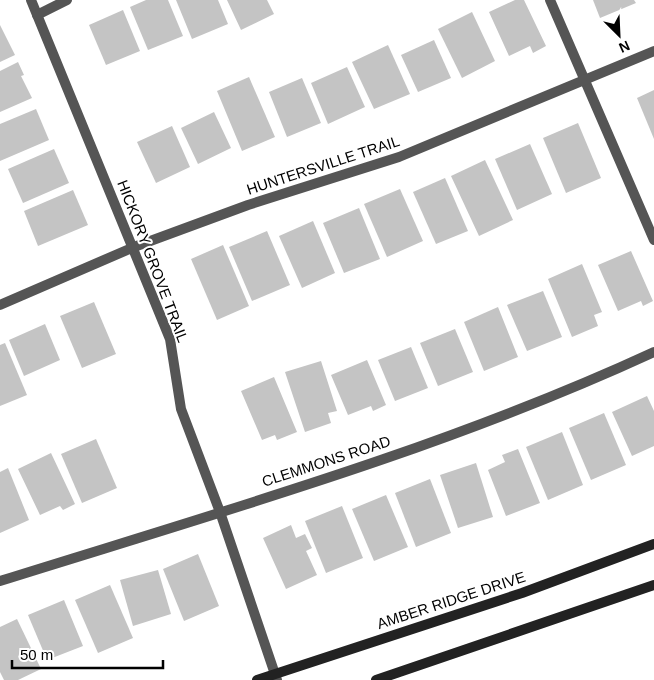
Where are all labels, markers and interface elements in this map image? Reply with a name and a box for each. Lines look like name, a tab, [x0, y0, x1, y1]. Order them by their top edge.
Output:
north arrow	[594, 10, 644, 60]
text: N	[616, 38, 632, 56]
street label: HUNTERSVILLE TRAIL	[244, 132, 402, 198]
street label: HICKORY GROVE TRAIL	[114, 177, 192, 345]
street label: CLEMMONS ROAD	[260, 432, 393, 490]
street label: AMBER RIDGE DRIVE	[375, 568, 527, 632]
scale bar	[12, 638, 164, 670]
text: 50 m	[20, 646, 53, 663]

